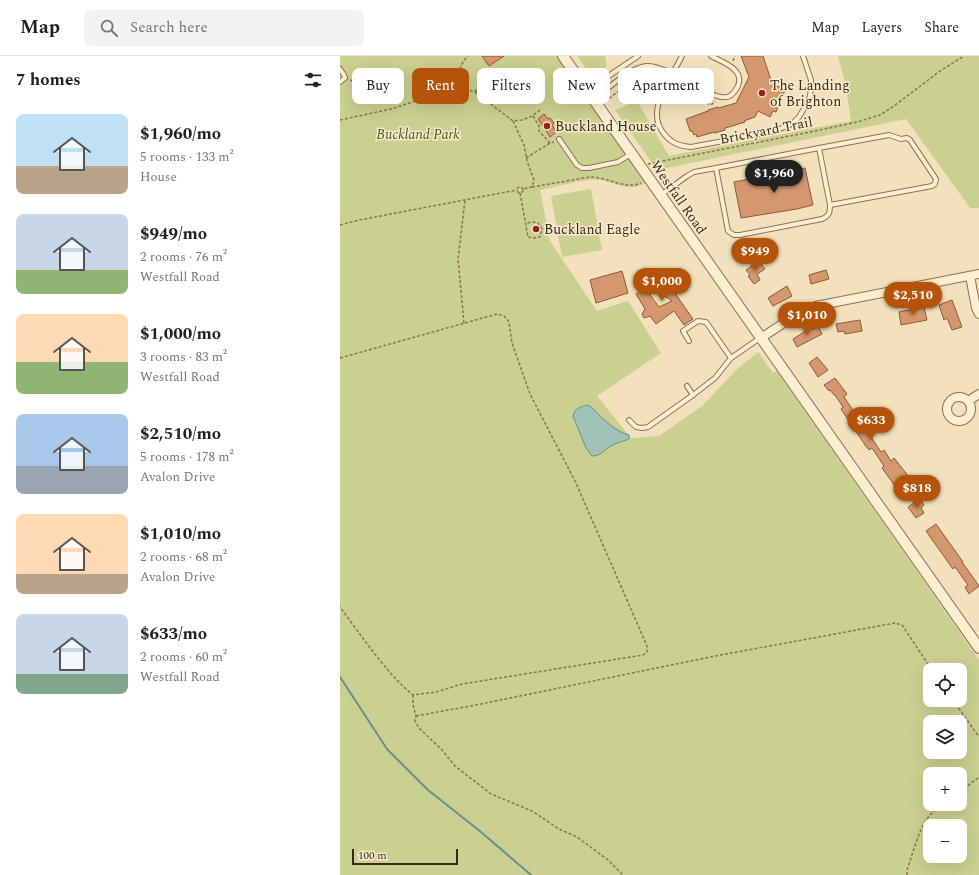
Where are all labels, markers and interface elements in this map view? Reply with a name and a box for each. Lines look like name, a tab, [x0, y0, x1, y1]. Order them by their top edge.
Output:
search box	[84, 10, 364, 46]
text: Map	[20, 13, 60, 42]
text: Search here	[130, 16, 208, 39]
icon: search	[98, 17, 120, 39]
text: Map	[811, 17, 840, 38]
text: Layers	[862, 17, 902, 38]
text: Share	[924, 17, 959, 38]
text: 7 homes	[16, 67, 81, 93]
chip: Buy	[352, 68, 404, 104]
chip: Rent	[412, 68, 469, 104]
chip: Filters	[477, 68, 545, 104]
chip: New	[553, 68, 610, 104]
chip: Apartment	[618, 68, 714, 104]
icon: filters	[302, 69, 324, 91]
place label: The Landing of Brighton	[770, 75, 850, 112]
marker: The Landing of Brighton	[757, 88, 767, 98]
street label: Brickyard Trail	[718, 111, 814, 150]
place label: Buckland House	[555, 116, 657, 137]
text: $1,960/mo	[140, 121, 221, 147]
marker: Buckland House	[542, 121, 552, 131]
park label: Buckland Park	[376, 124, 460, 145]
icon: home	[48, 130, 96, 178]
text: 5 rooms · 133 m²	[140, 147, 234, 167]
street label: Westfall Road	[645, 156, 712, 239]
pin: $1,960	[741, 160, 807, 194]
text: $1,960	[754, 163, 794, 183]
text: House	[140, 167, 177, 187]
place label: Buckland Eagle	[544, 219, 640, 240]
text: $949/mo	[140, 221, 207, 247]
marker: Buckland Eagle	[531, 224, 541, 234]
icon: home	[48, 230, 96, 278]
pin: $949	[731, 238, 779, 272]
text: $949	[740, 241, 770, 261]
text: 2 rooms · 76 m²	[140, 247, 227, 267]
text: Westfall Road	[140, 267, 220, 287]
pin: $1,000	[629, 268, 695, 302]
text: $1,000	[642, 271, 682, 291]
pin: $2,510	[880, 282, 946, 316]
text: $2,510	[893, 285, 933, 305]
pin: $1,010	[774, 302, 840, 336]
text: $1,010	[787, 305, 827, 325]
text: $1,000/mo	[140, 321, 221, 347]
icon: home	[48, 330, 96, 378]
text: 3 rooms · 83 m²	[140, 347, 227, 367]
text: Westfall Road	[140, 367, 220, 387]
pin: $633	[847, 407, 895, 441]
text: $633	[856, 410, 886, 430]
text: $2,510/mo	[140, 421, 221, 447]
icon: home	[48, 430, 96, 478]
text: 5 rooms · 178 m²	[140, 447, 234, 467]
text: Avalon Drive	[140, 467, 215, 487]
pin: $818	[893, 475, 941, 509]
text: $818	[902, 478, 932, 498]
text: $1,010/mo	[140, 521, 221, 547]
icon: home	[48, 530, 96, 578]
text: 2 rooms · 68 m²	[140, 547, 227, 567]
text: Avalon Drive	[140, 567, 215, 587]
text: $633/mo	[140, 621, 207, 647]
icon: home	[48, 630, 96, 678]
text: 2 rooms · 60 m²	[140, 647, 227, 667]
map controls	[923, 663, 967, 863]
button: locate	[923, 663, 967, 707]
text: Westfall Road	[140, 667, 220, 687]
button: layers	[923, 715, 967, 759]
button: +	[923, 767, 967, 811]
button: −	[923, 819, 967, 863]
scale bar	[352, 847, 458, 866]
text: 100 m	[358, 847, 387, 864]

